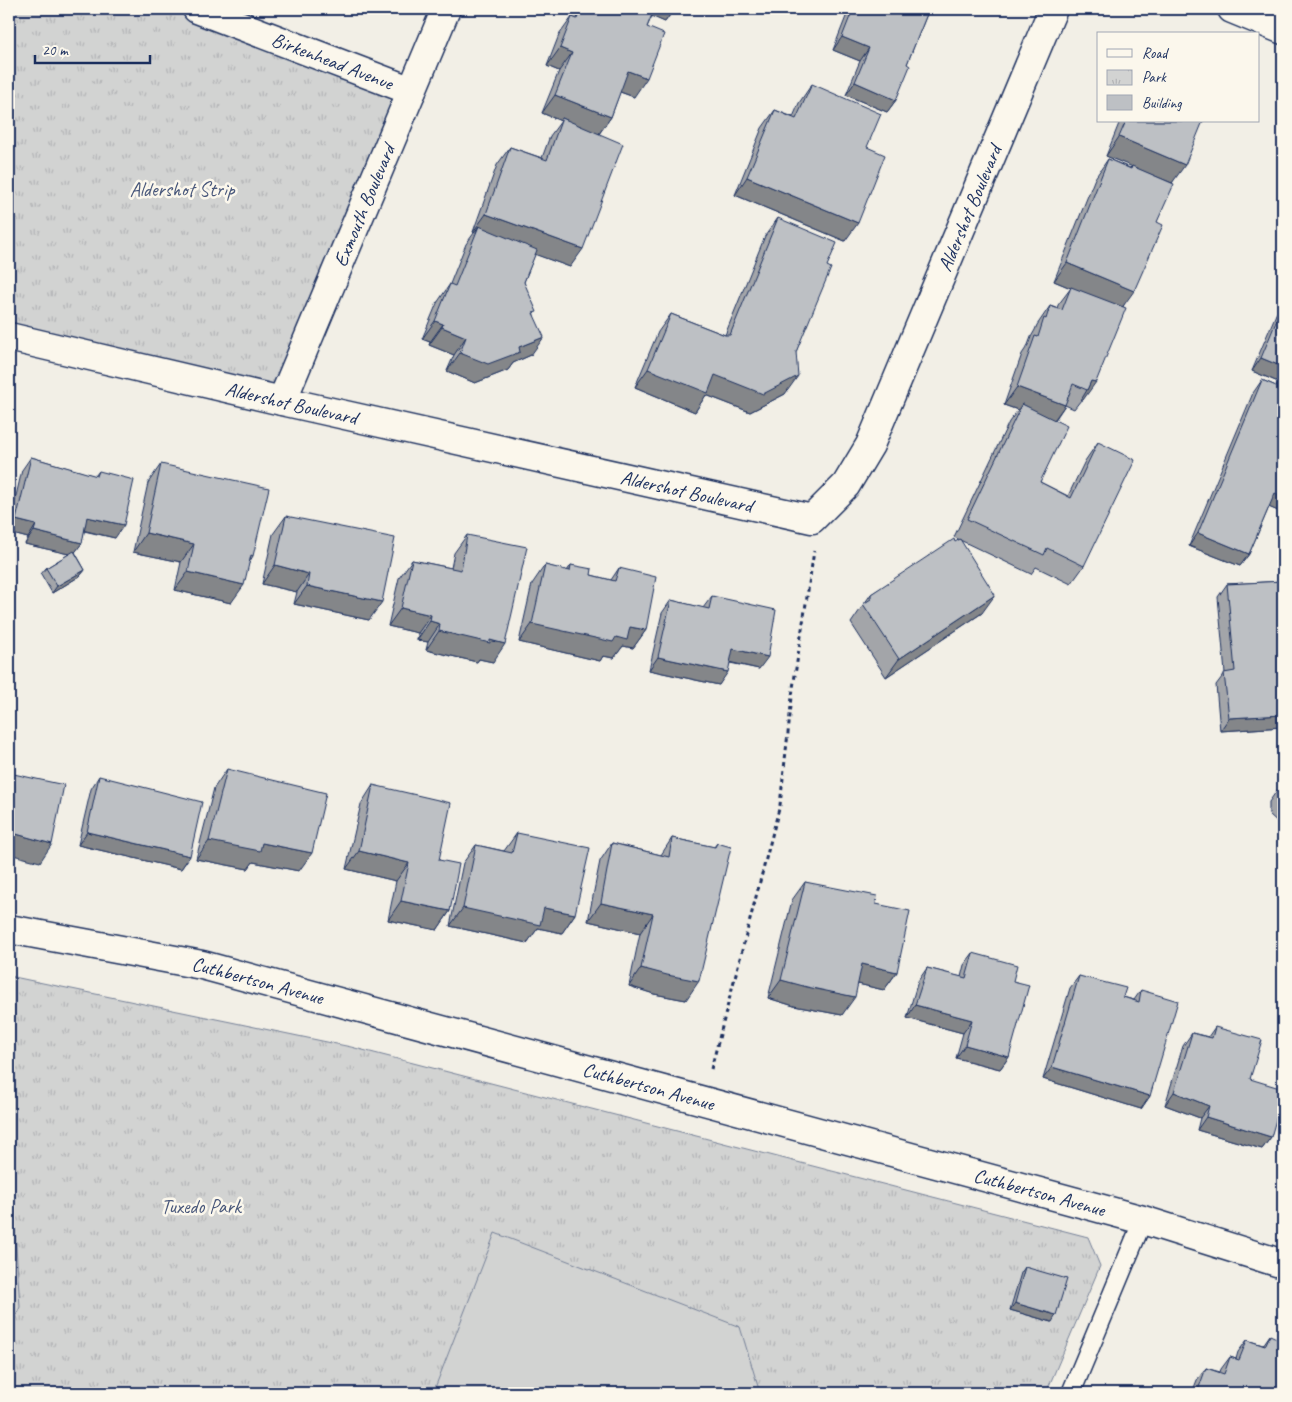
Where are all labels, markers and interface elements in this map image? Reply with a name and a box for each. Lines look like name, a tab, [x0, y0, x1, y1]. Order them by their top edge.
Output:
street label: Birkenhead Avenue	[268, 27, 398, 96]
scale bar	[35, 32, 150, 64]
legend	[1097, 32, 1260, 122]
text: 20 m	[42, 41, 69, 60]
text: Road	[1142, 44, 1169, 63]
text: Park	[1142, 68, 1167, 87]
text: Building	[1142, 94, 1182, 113]
street label: Exmouth Boulevard	[328, 138, 402, 270]
street label: Aldershot Boulevard	[932, 139, 1009, 275]
park label: Aldershot Strip	[130, 177, 236, 202]
street label: Aldershot Boulevard	[223, 376, 363, 431]
street label: Aldershot Boulevard	[618, 465, 758, 519]
street label: Cuthbertson Avenue	[190, 951, 328, 1011]
street label: Cuthbertson Avenue	[580, 1057, 718, 1117]
street label: Cuthbertson Avenue	[971, 1163, 1109, 1223]
park label: Tuxedo Park	[161, 1194, 243, 1219]

